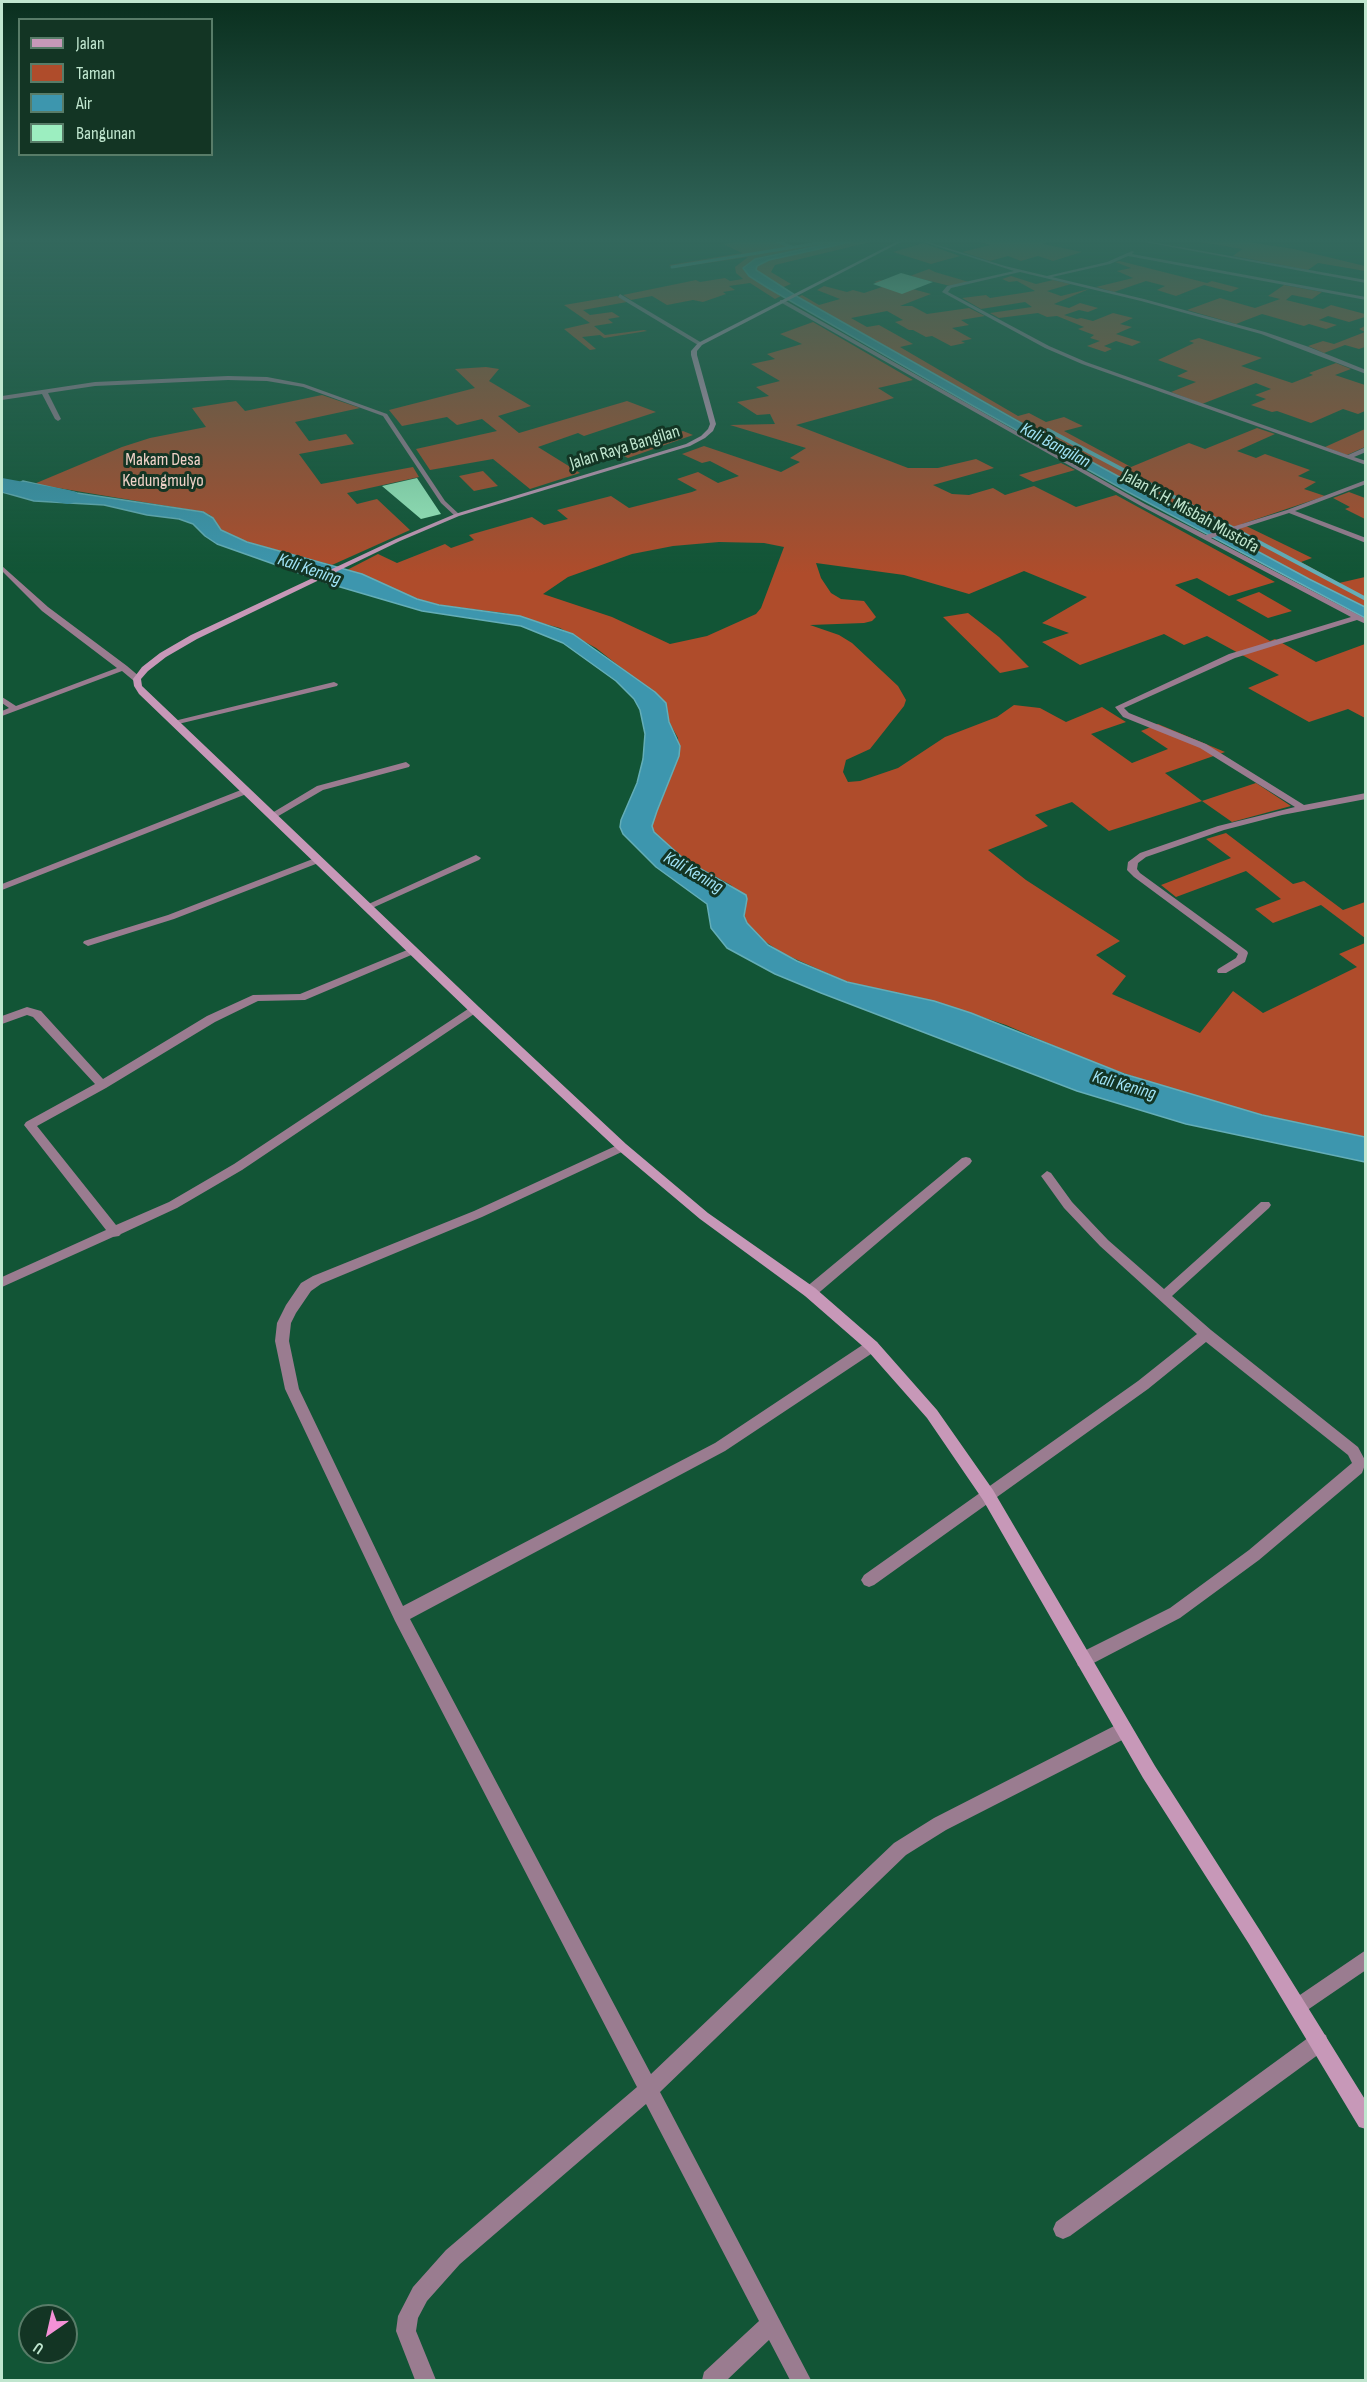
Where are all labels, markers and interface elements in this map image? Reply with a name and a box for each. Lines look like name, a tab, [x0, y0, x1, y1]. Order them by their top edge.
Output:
legend	[18, 18, 213, 156]
text: Jalan	[76, 33, 105, 54]
text: Taman	[76, 63, 115, 84]
text: Air	[76, 93, 92, 114]
text: Bangunan	[76, 123, 136, 144]
water label: Kali Bangilan	[1016, 419, 1094, 473]
street label: Jalan Raya Bangilan	[567, 421, 683, 475]
park label: Makam Desa Kedungmulyo	[122, 449, 204, 492]
street label: Jalan K.H. Misbah Mustofa	[1118, 465, 1262, 559]
water label: Kali Kening	[275, 549, 343, 591]
water label: Kali Kening	[659, 847, 727, 899]
water label: Kali Kening	[1090, 1067, 1158, 1105]
north arrow	[18, 2304, 78, 2364]
text: U	[30, 2337, 48, 2358]

